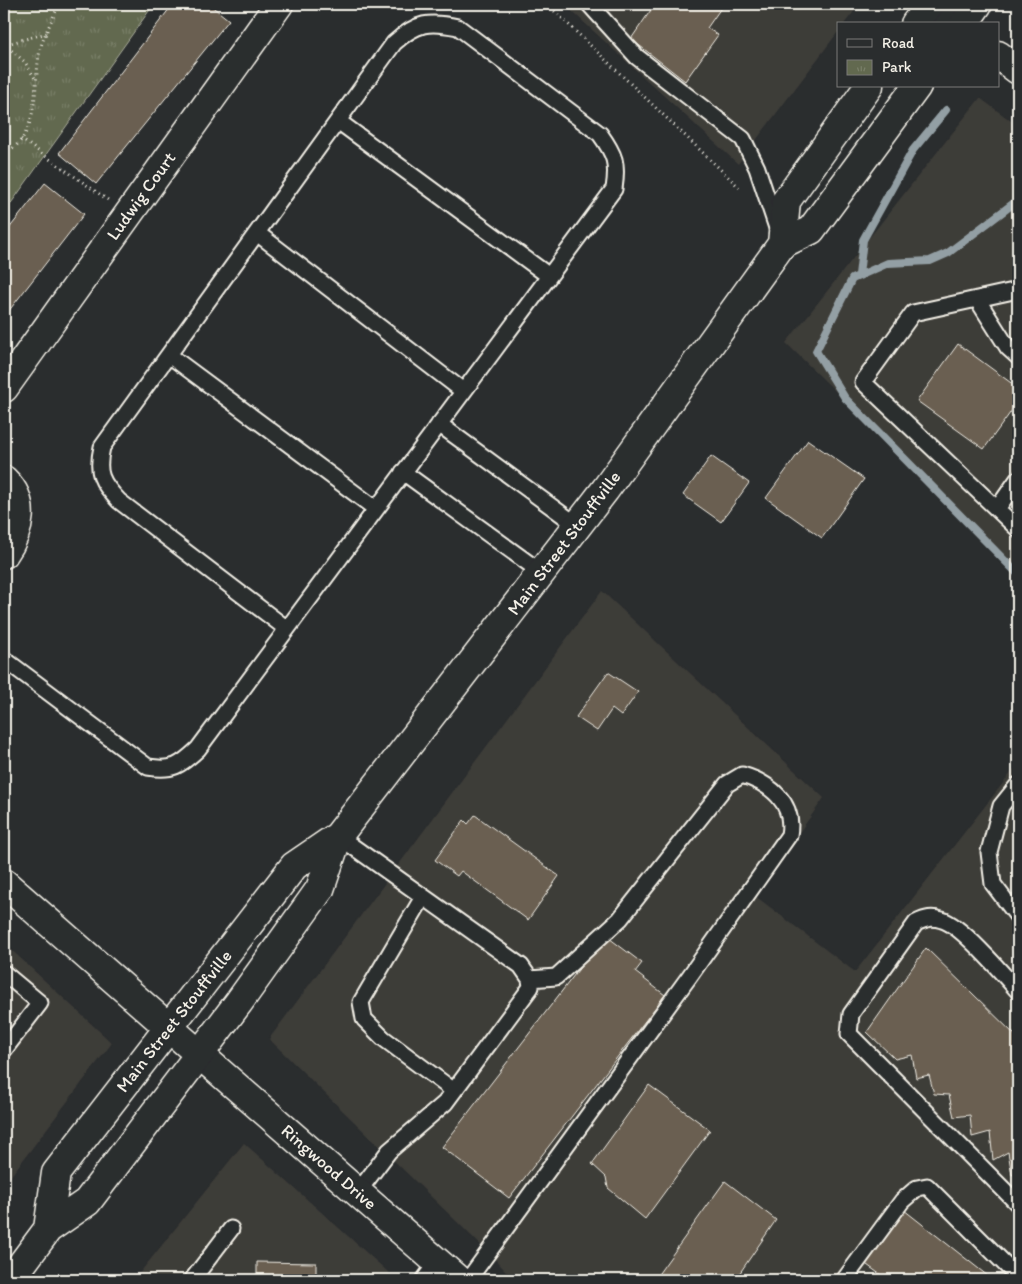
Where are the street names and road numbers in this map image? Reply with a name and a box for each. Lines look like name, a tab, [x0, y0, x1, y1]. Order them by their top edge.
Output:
street label: Ludwig Court	[102, 147, 180, 244]
street label: Main Street Stouffville	[502, 466, 626, 620]
street label: Main Street Stouffville	[111, 945, 237, 1097]
street label: Ringwood Drive	[277, 1119, 381, 1215]

